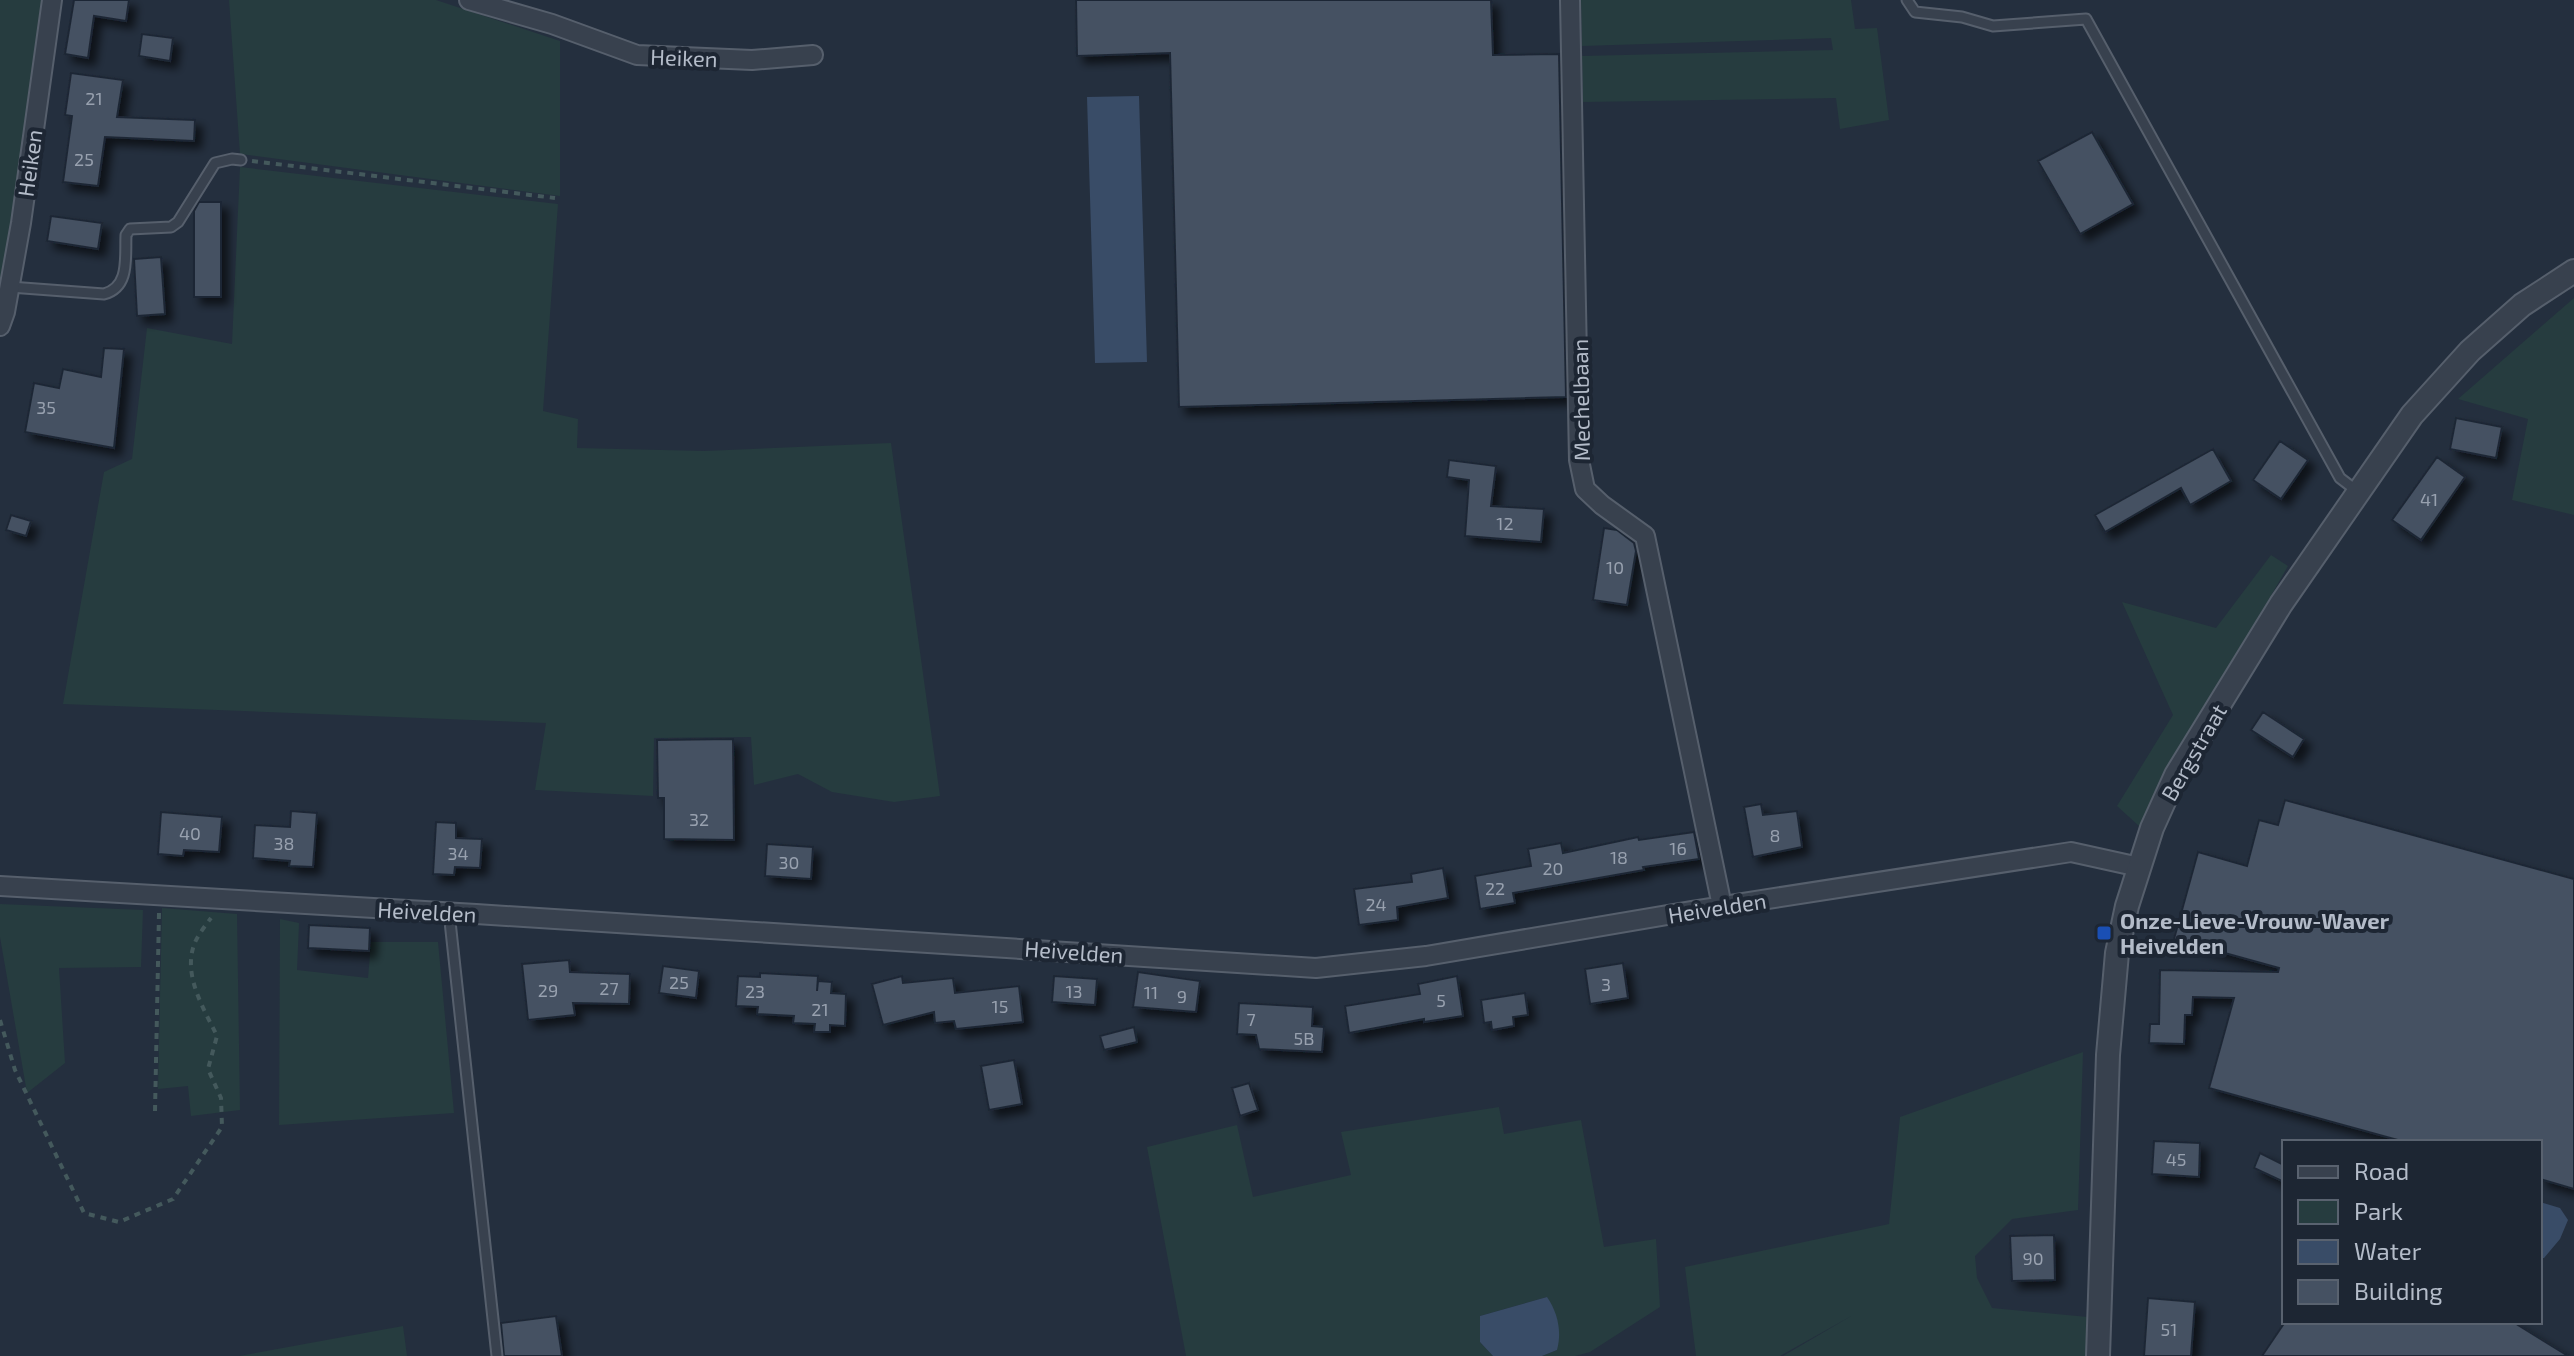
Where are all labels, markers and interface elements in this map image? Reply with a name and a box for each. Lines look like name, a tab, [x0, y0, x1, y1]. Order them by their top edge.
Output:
street label: Heiken	[650, 43, 718, 71]
house number: 21	[85, 87, 103, 109]
street label: Heiken	[11, 128, 47, 198]
house number: 25	[74, 148, 94, 170]
street label: Mechelbaan	[1566, 339, 1594, 461]
house number: 35	[36, 396, 56, 418]
house number: 41	[2420, 488, 2438, 510]
house number: 12	[1496, 512, 1514, 534]
house number: 10	[1606, 556, 1624, 578]
street label: Bergstraat	[2155, 699, 2231, 805]
house number: 32	[689, 808, 709, 830]
house number: 40	[179, 822, 201, 844]
house number: 8	[1770, 824, 1780, 846]
house number: 38	[274, 832, 294, 854]
house number: 16	[1669, 837, 1687, 859]
house number: 34	[447, 842, 469, 864]
house number: 18	[1610, 846, 1628, 868]
house number: 30	[779, 851, 799, 873]
house number: 20	[1543, 857, 1563, 879]
house number: 22	[1485, 877, 1505, 899]
street label: Heivelden	[1666, 886, 1768, 928]
house number: 24	[1365, 893, 1387, 915]
street label: Heivelden	[377, 895, 477, 927]
place label: Onze-Lieve-Vrouw-Waver Heivelden	[2120, 907, 2390, 958]
marker: Onze-Lieve-Vrouw-Waver Heivelden	[2095, 924, 2113, 942]
street label: Heivelden	[1024, 935, 1124, 967]
house number: 25	[669, 971, 689, 993]
house number: 3	[1601, 973, 1611, 995]
house number: 27	[599, 977, 619, 999]
house number: 29	[538, 979, 558, 1001]
house number: 23	[745, 980, 765, 1002]
house number: 13	[1065, 980, 1083, 1002]
house number: 11	[1144, 981, 1158, 1003]
house number: 9	[1177, 985, 1187, 1007]
house number: 5	[1436, 989, 1446, 1011]
house number: 15	[992, 995, 1008, 1017]
house number: 21	[811, 998, 829, 1020]
house number: 7	[1246, 1008, 1256, 1030]
house number: 5B	[1294, 1027, 1314, 1049]
legend	[2282, 1140, 2542, 1324]
house number: 45	[2166, 1148, 2186, 1170]
text: Road	[2354, 1156, 2409, 1185]
text: Park	[2354, 1196, 2403, 1225]
text: Water	[2354, 1236, 2422, 1265]
house number: 90	[2022, 1247, 2044, 1269]
text: Building	[2354, 1276, 2443, 1305]
house number: 51	[2161, 1318, 2177, 1340]

